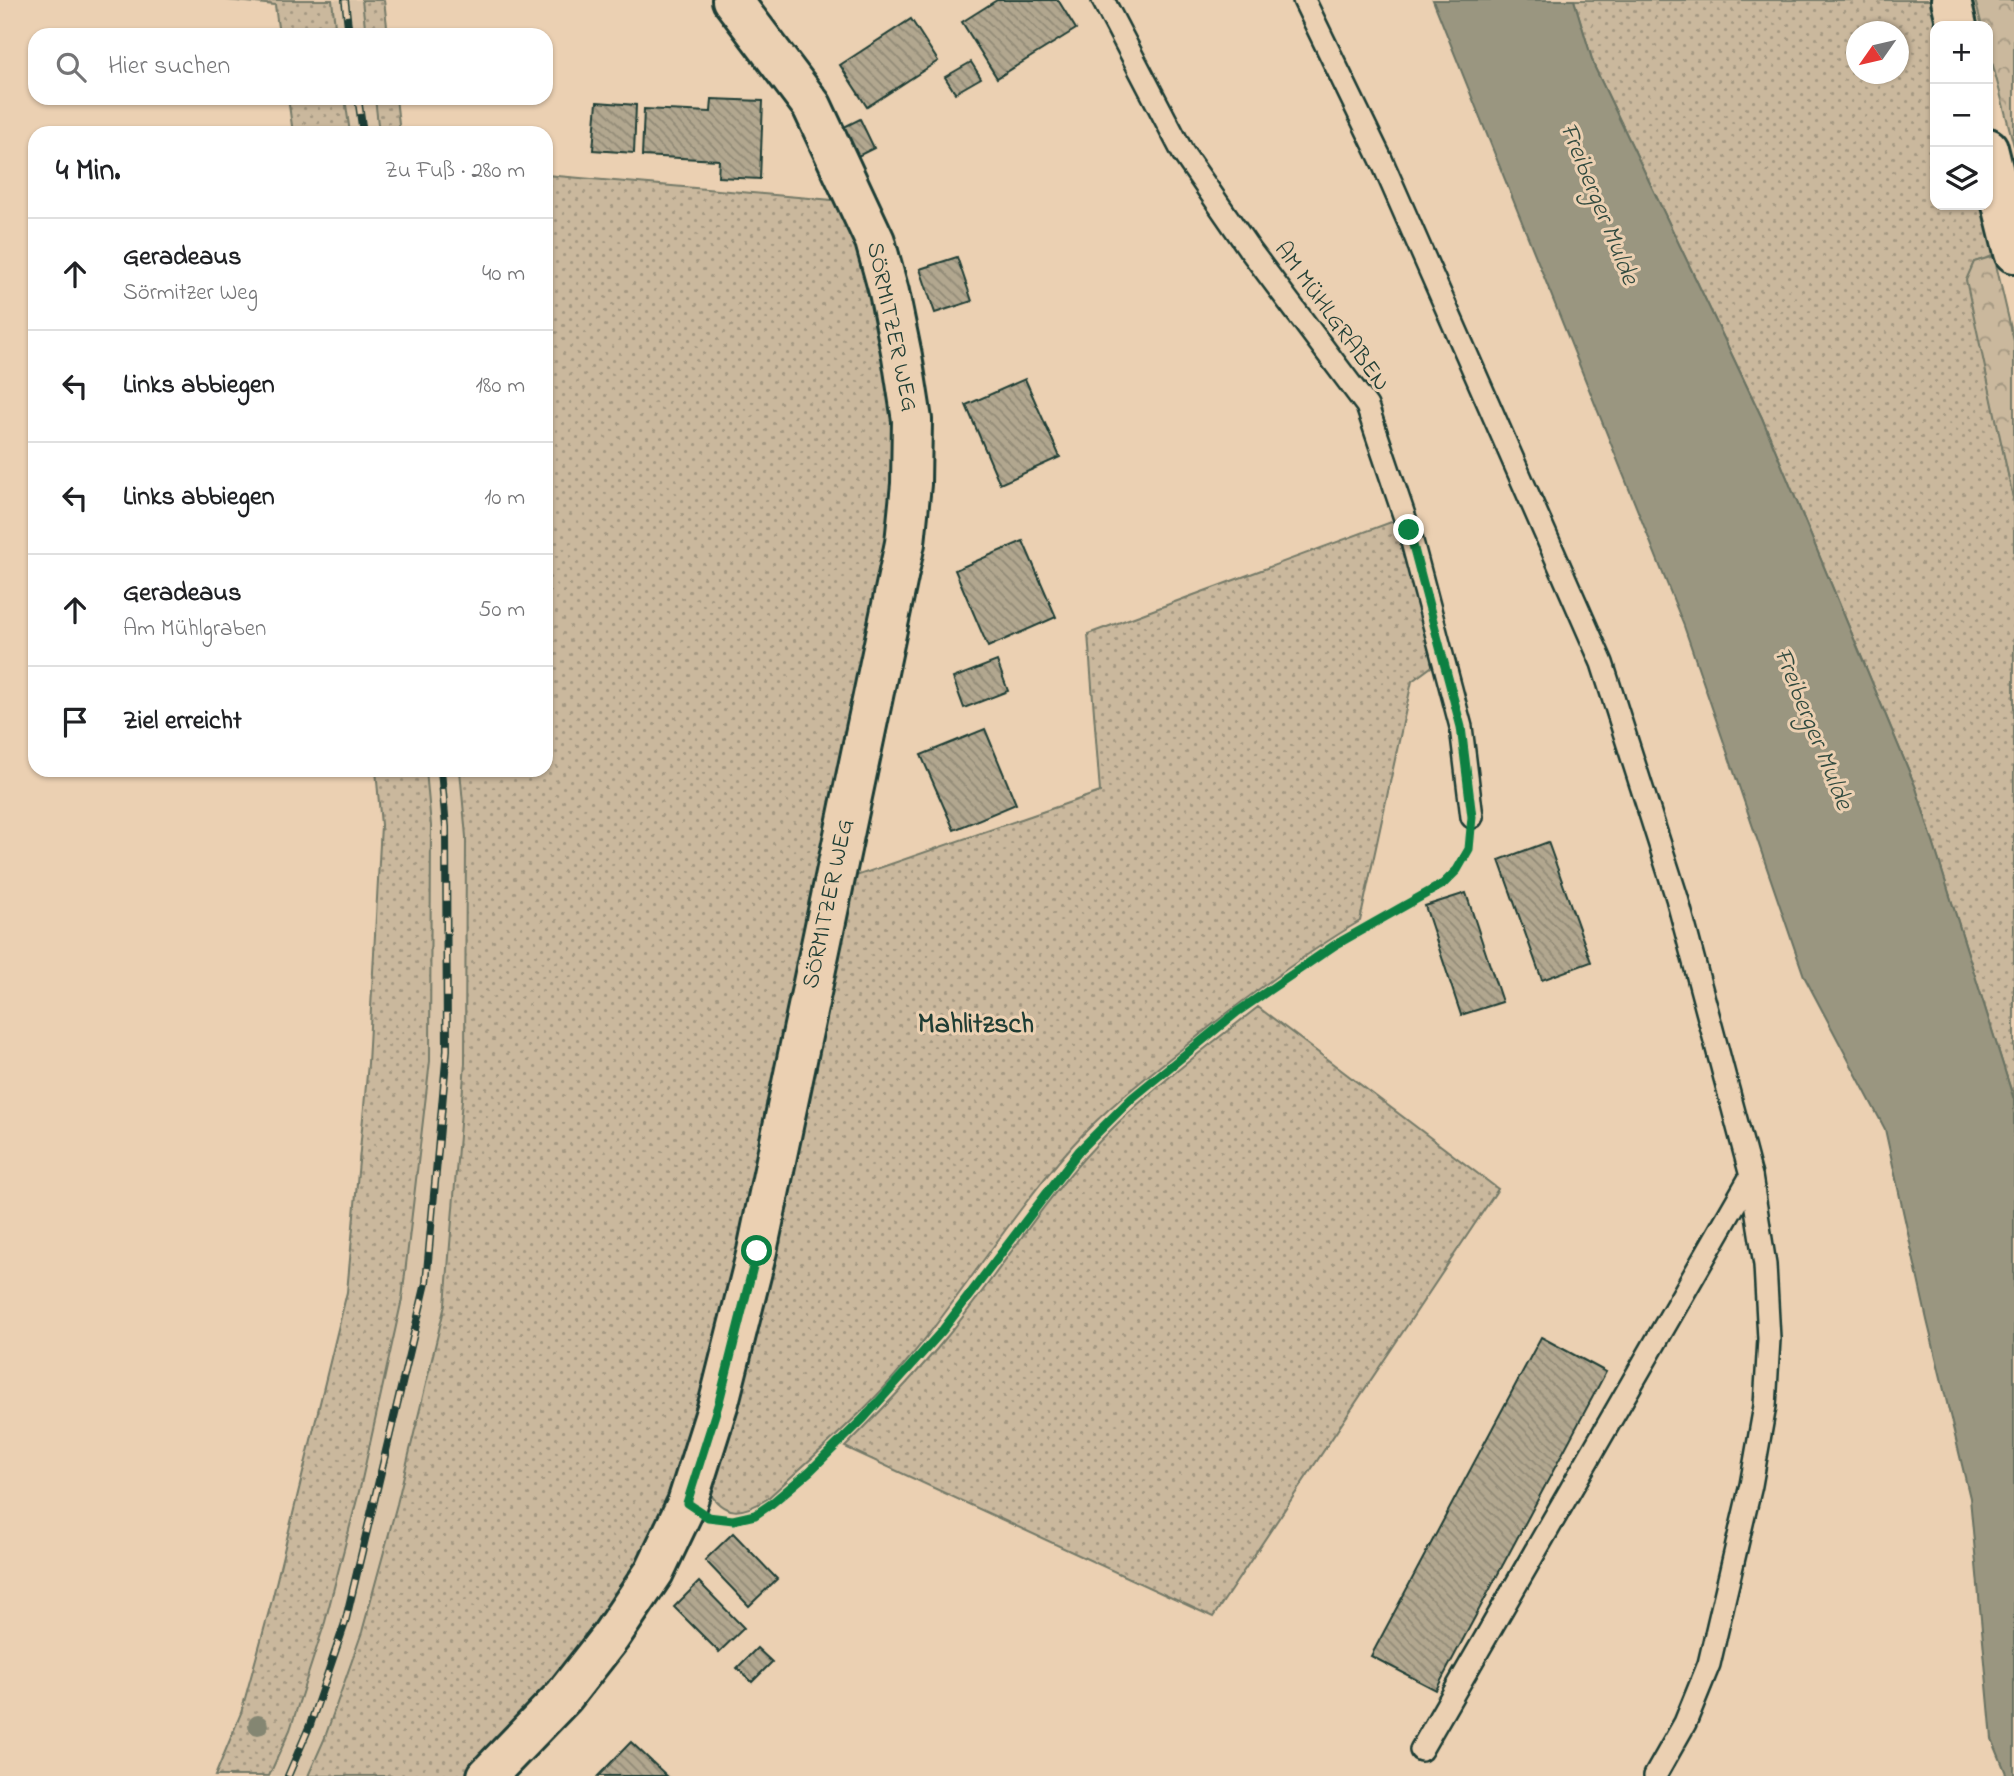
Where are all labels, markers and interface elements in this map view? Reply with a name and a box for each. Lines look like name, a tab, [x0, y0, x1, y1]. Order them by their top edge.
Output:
north arrow	[1846, 21, 1909, 84]
map controls	[1930, 21, 1993, 210]
button: +	[1930, 21, 1993, 84]
search box	[28, 28, 553, 105]
icon: search	[52, 48, 90, 86]
text: Hier suchen	[108, 48, 230, 86]
button: −	[1930, 84, 1993, 147]
water label: Freiberger Mulde	[1548, 117, 1648, 292]
button: layers	[1930, 147, 1993, 210]
text: 4 Min.	[56, 150, 120, 194]
text: Zu Fuß · 280 m	[385, 155, 525, 188]
street label: AM MÜHLGRABEN	[1265, 235, 1397, 399]
text: Geradeaus	[123, 239, 241, 277]
street label: SÖRMITZER WEG	[856, 239, 926, 415]
icon: ahead	[56, 255, 94, 293]
text: 40 m	[482, 258, 525, 291]
text: Sörmitzer Weg	[123, 277, 258, 310]
icon: left	[56, 367, 94, 405]
text: Links abbiegen	[123, 367, 274, 405]
text: 180 m	[476, 370, 525, 403]
icon: left	[56, 479, 94, 517]
text: Links abbiegen	[123, 479, 274, 517]
text: 10 m	[484, 482, 525, 515]
route end	[1393, 514, 1424, 545]
text: Geradeaus	[123, 575, 241, 613]
icon: ahead	[56, 591, 94, 629]
text: 50 m	[478, 594, 525, 627]
text: Am Mühlgraben	[123, 613, 266, 646]
water label: Freiberger Mulde	[1762, 642, 1862, 817]
icon: arrive	[56, 703, 94, 741]
text: Ziel erreicht	[123, 703, 242, 741]
street label: SÖRMITZER WEG	[794, 816, 864, 992]
district label: Mahlitzsch	[918, 1005, 1034, 1046]
route start	[741, 1235, 772, 1266]

